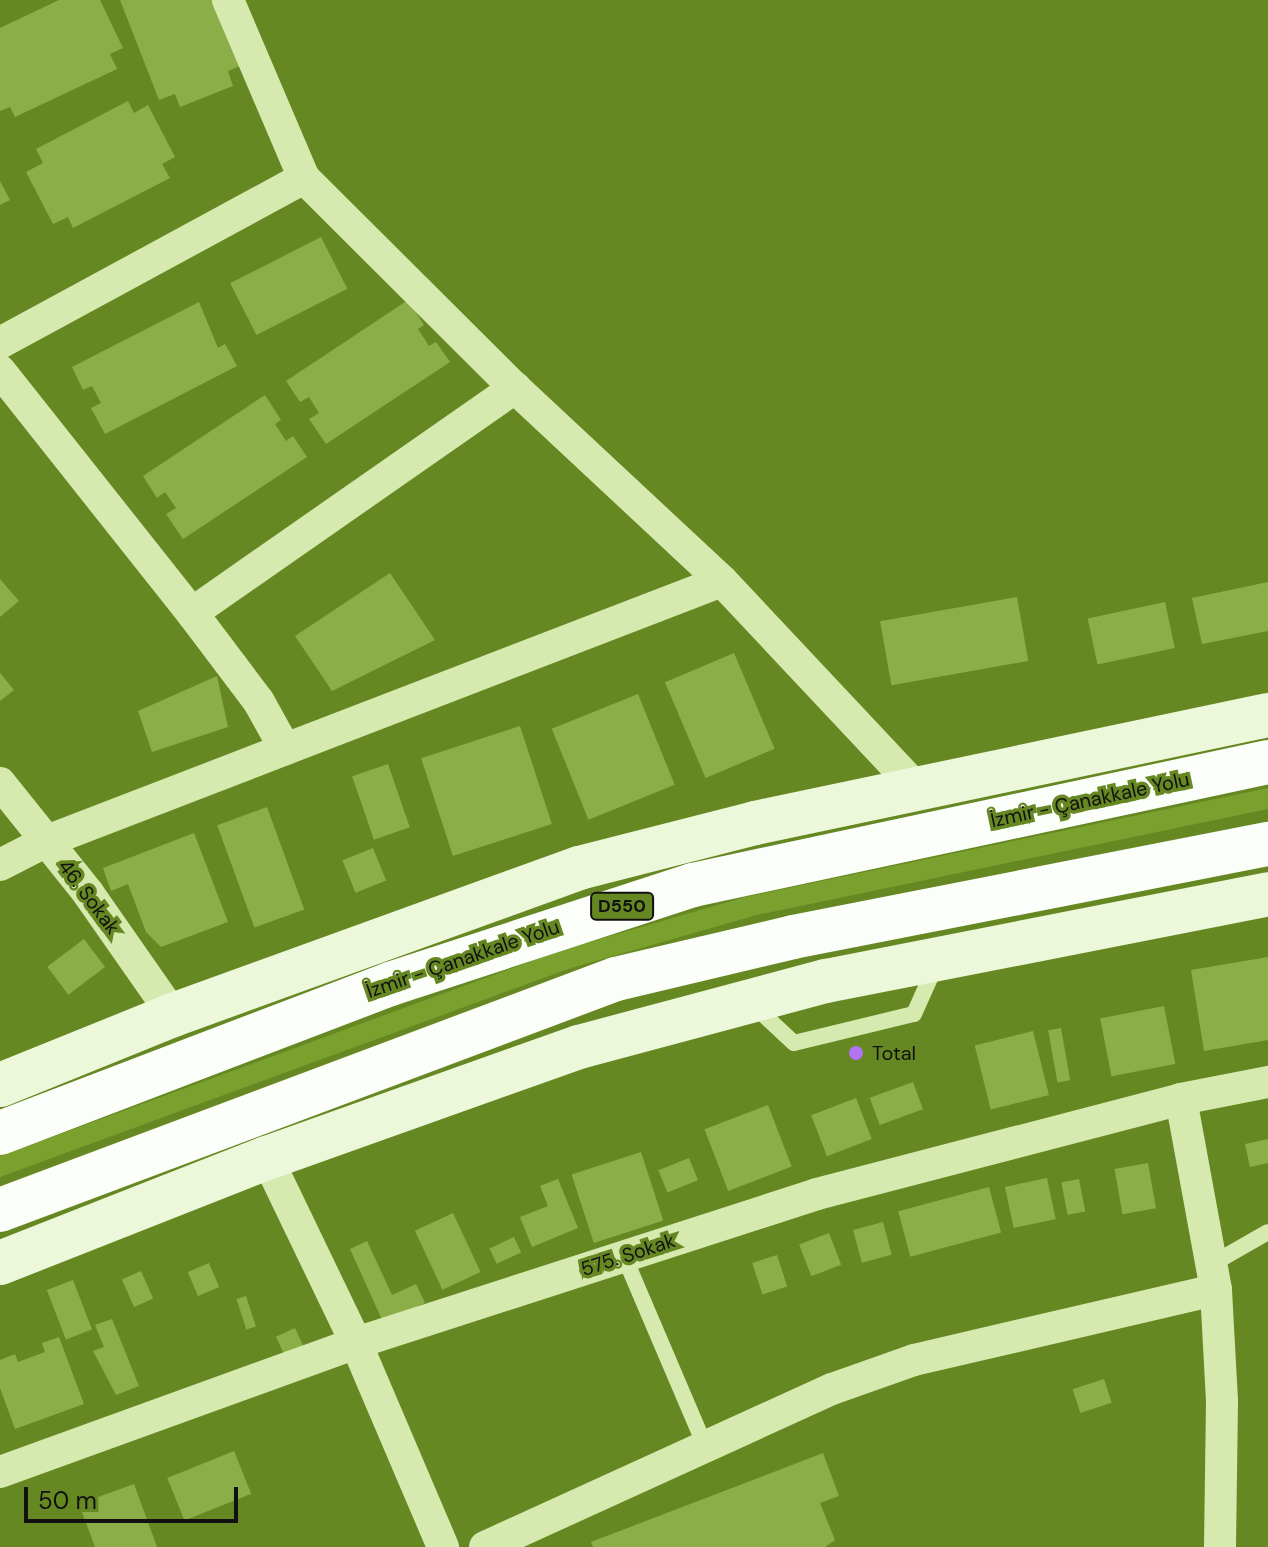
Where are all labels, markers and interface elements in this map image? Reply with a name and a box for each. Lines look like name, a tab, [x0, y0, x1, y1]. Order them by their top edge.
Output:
street label: İzmir - Çanakkale Yolu	[988, 767, 1192, 833]
street label: 46. Sokak	[53, 855, 125, 939]
road number: D550	[590, 892, 654, 920]
street label: İzmir - Çanakkale Yolu	[363, 915, 563, 1003]
place label: Total	[872, 1041, 916, 1065]
marker: Total	[847, 1044, 865, 1062]
street label: 575. Sokak	[578, 1228, 678, 1282]
scale bar	[28, 1471, 242, 1521]
text: 50 m	[38, 1485, 97, 1516]

